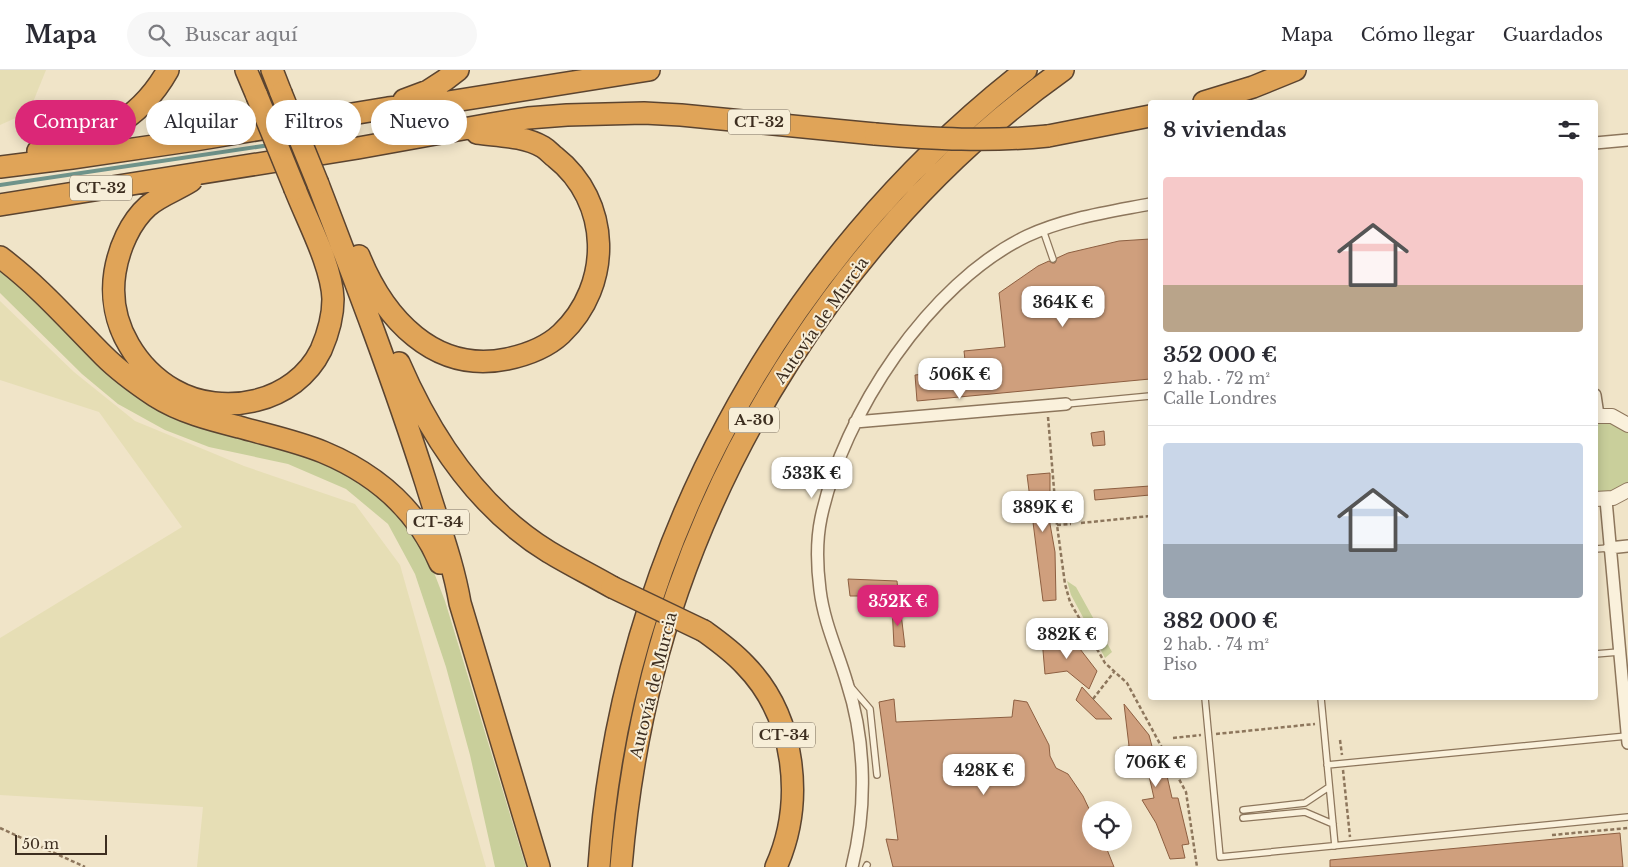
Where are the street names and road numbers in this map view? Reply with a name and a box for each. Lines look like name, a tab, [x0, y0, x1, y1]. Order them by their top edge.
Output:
road number: CT-32	[728, 110, 790, 134]
road number: CT-32	[70, 176, 132, 200]
street label: Autovía de Murcia	[769, 253, 872, 388]
road number: A-30	[729, 408, 779, 432]
road number: CT-34	[407, 510, 469, 534]
street label: Autovía de Murcia	[625, 610, 681, 761]
road number: CT-34	[753, 722, 815, 748]

